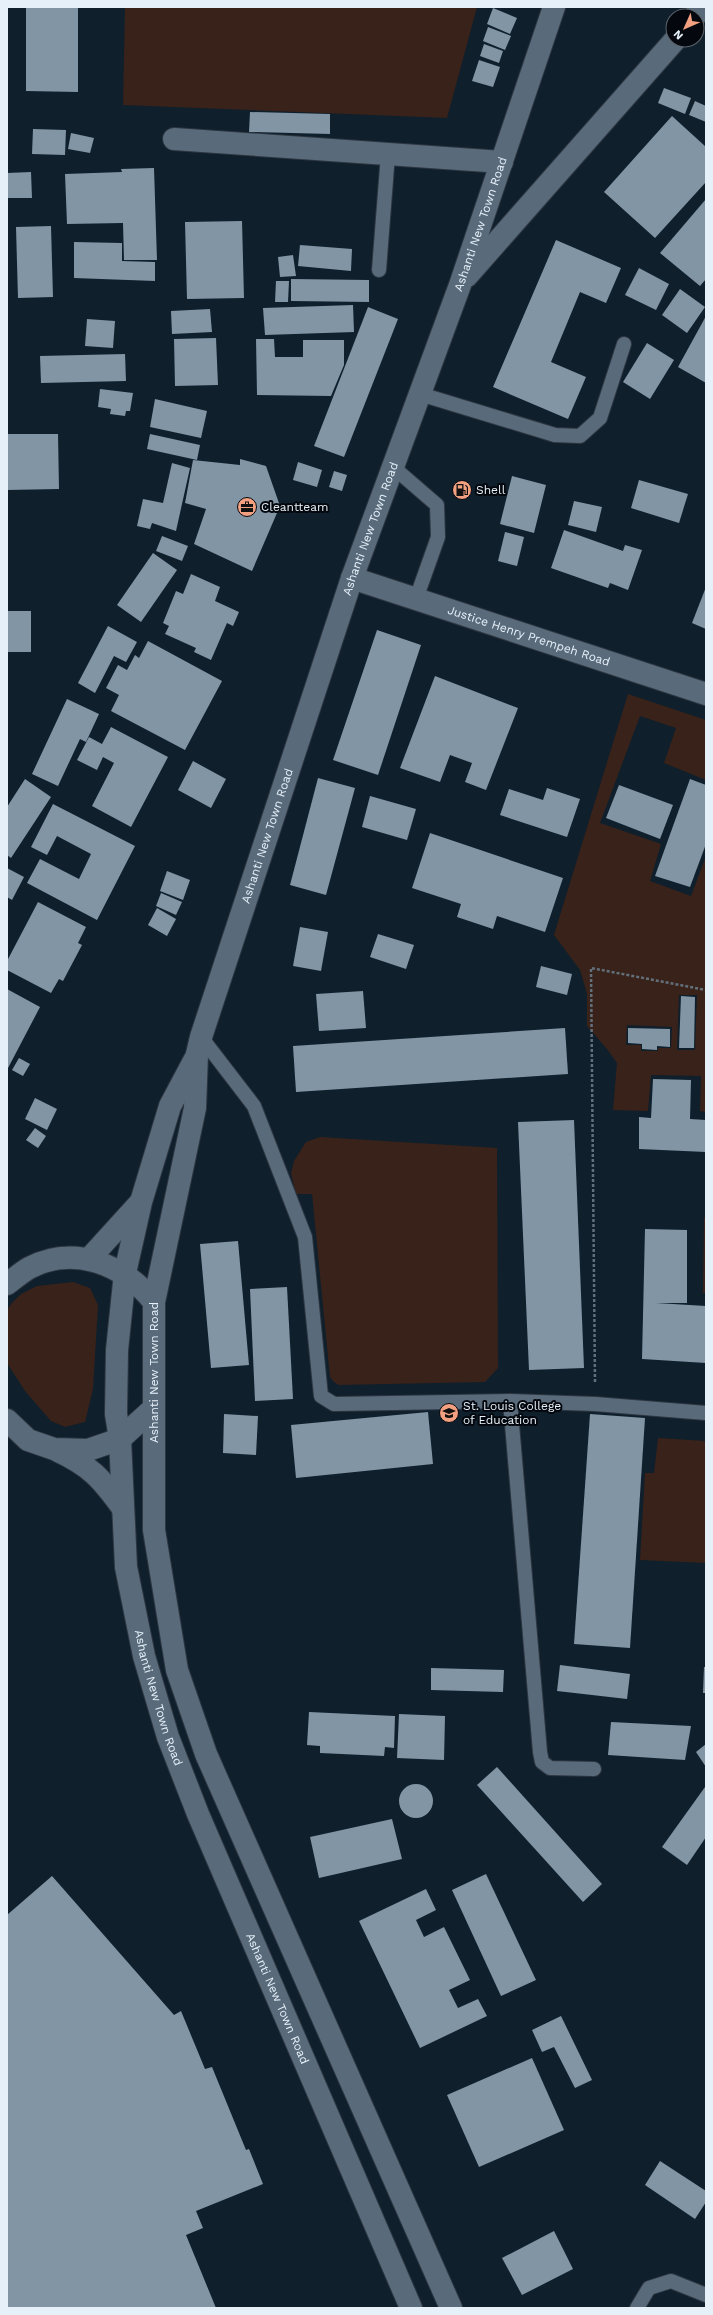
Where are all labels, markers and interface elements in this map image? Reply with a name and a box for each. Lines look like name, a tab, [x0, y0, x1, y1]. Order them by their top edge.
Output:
north arrow	[665, 8, 705, 48]
text: N	[671, 27, 686, 42]
street label: Ashanti New Town Road	[451, 155, 510, 293]
street label: Ashanti New Town Road	[340, 460, 401, 597]
fuel station icon: Shell	[451, 479, 473, 501]
place label: Shell	[476, 483, 506, 497]
office icon: Cleantteam	[236, 496, 258, 518]
place label: Cleantteam	[261, 500, 328, 514]
street label: Justice Henry Prempeh Road	[446, 603, 612, 669]
street label: Ashanti New Town Road	[238, 767, 296, 905]
street label: Ashanti New Town Road	[147, 1302, 161, 1443]
place label: St. Louis College of Education	[463, 1399, 561, 1427]
school or university icon: St. Louis College of Education	[438, 1402, 460, 1424]
street label: Ashanti New Town Road	[132, 1629, 185, 1768]
street label: Ashanti New Town Road	[243, 1931, 312, 2066]

